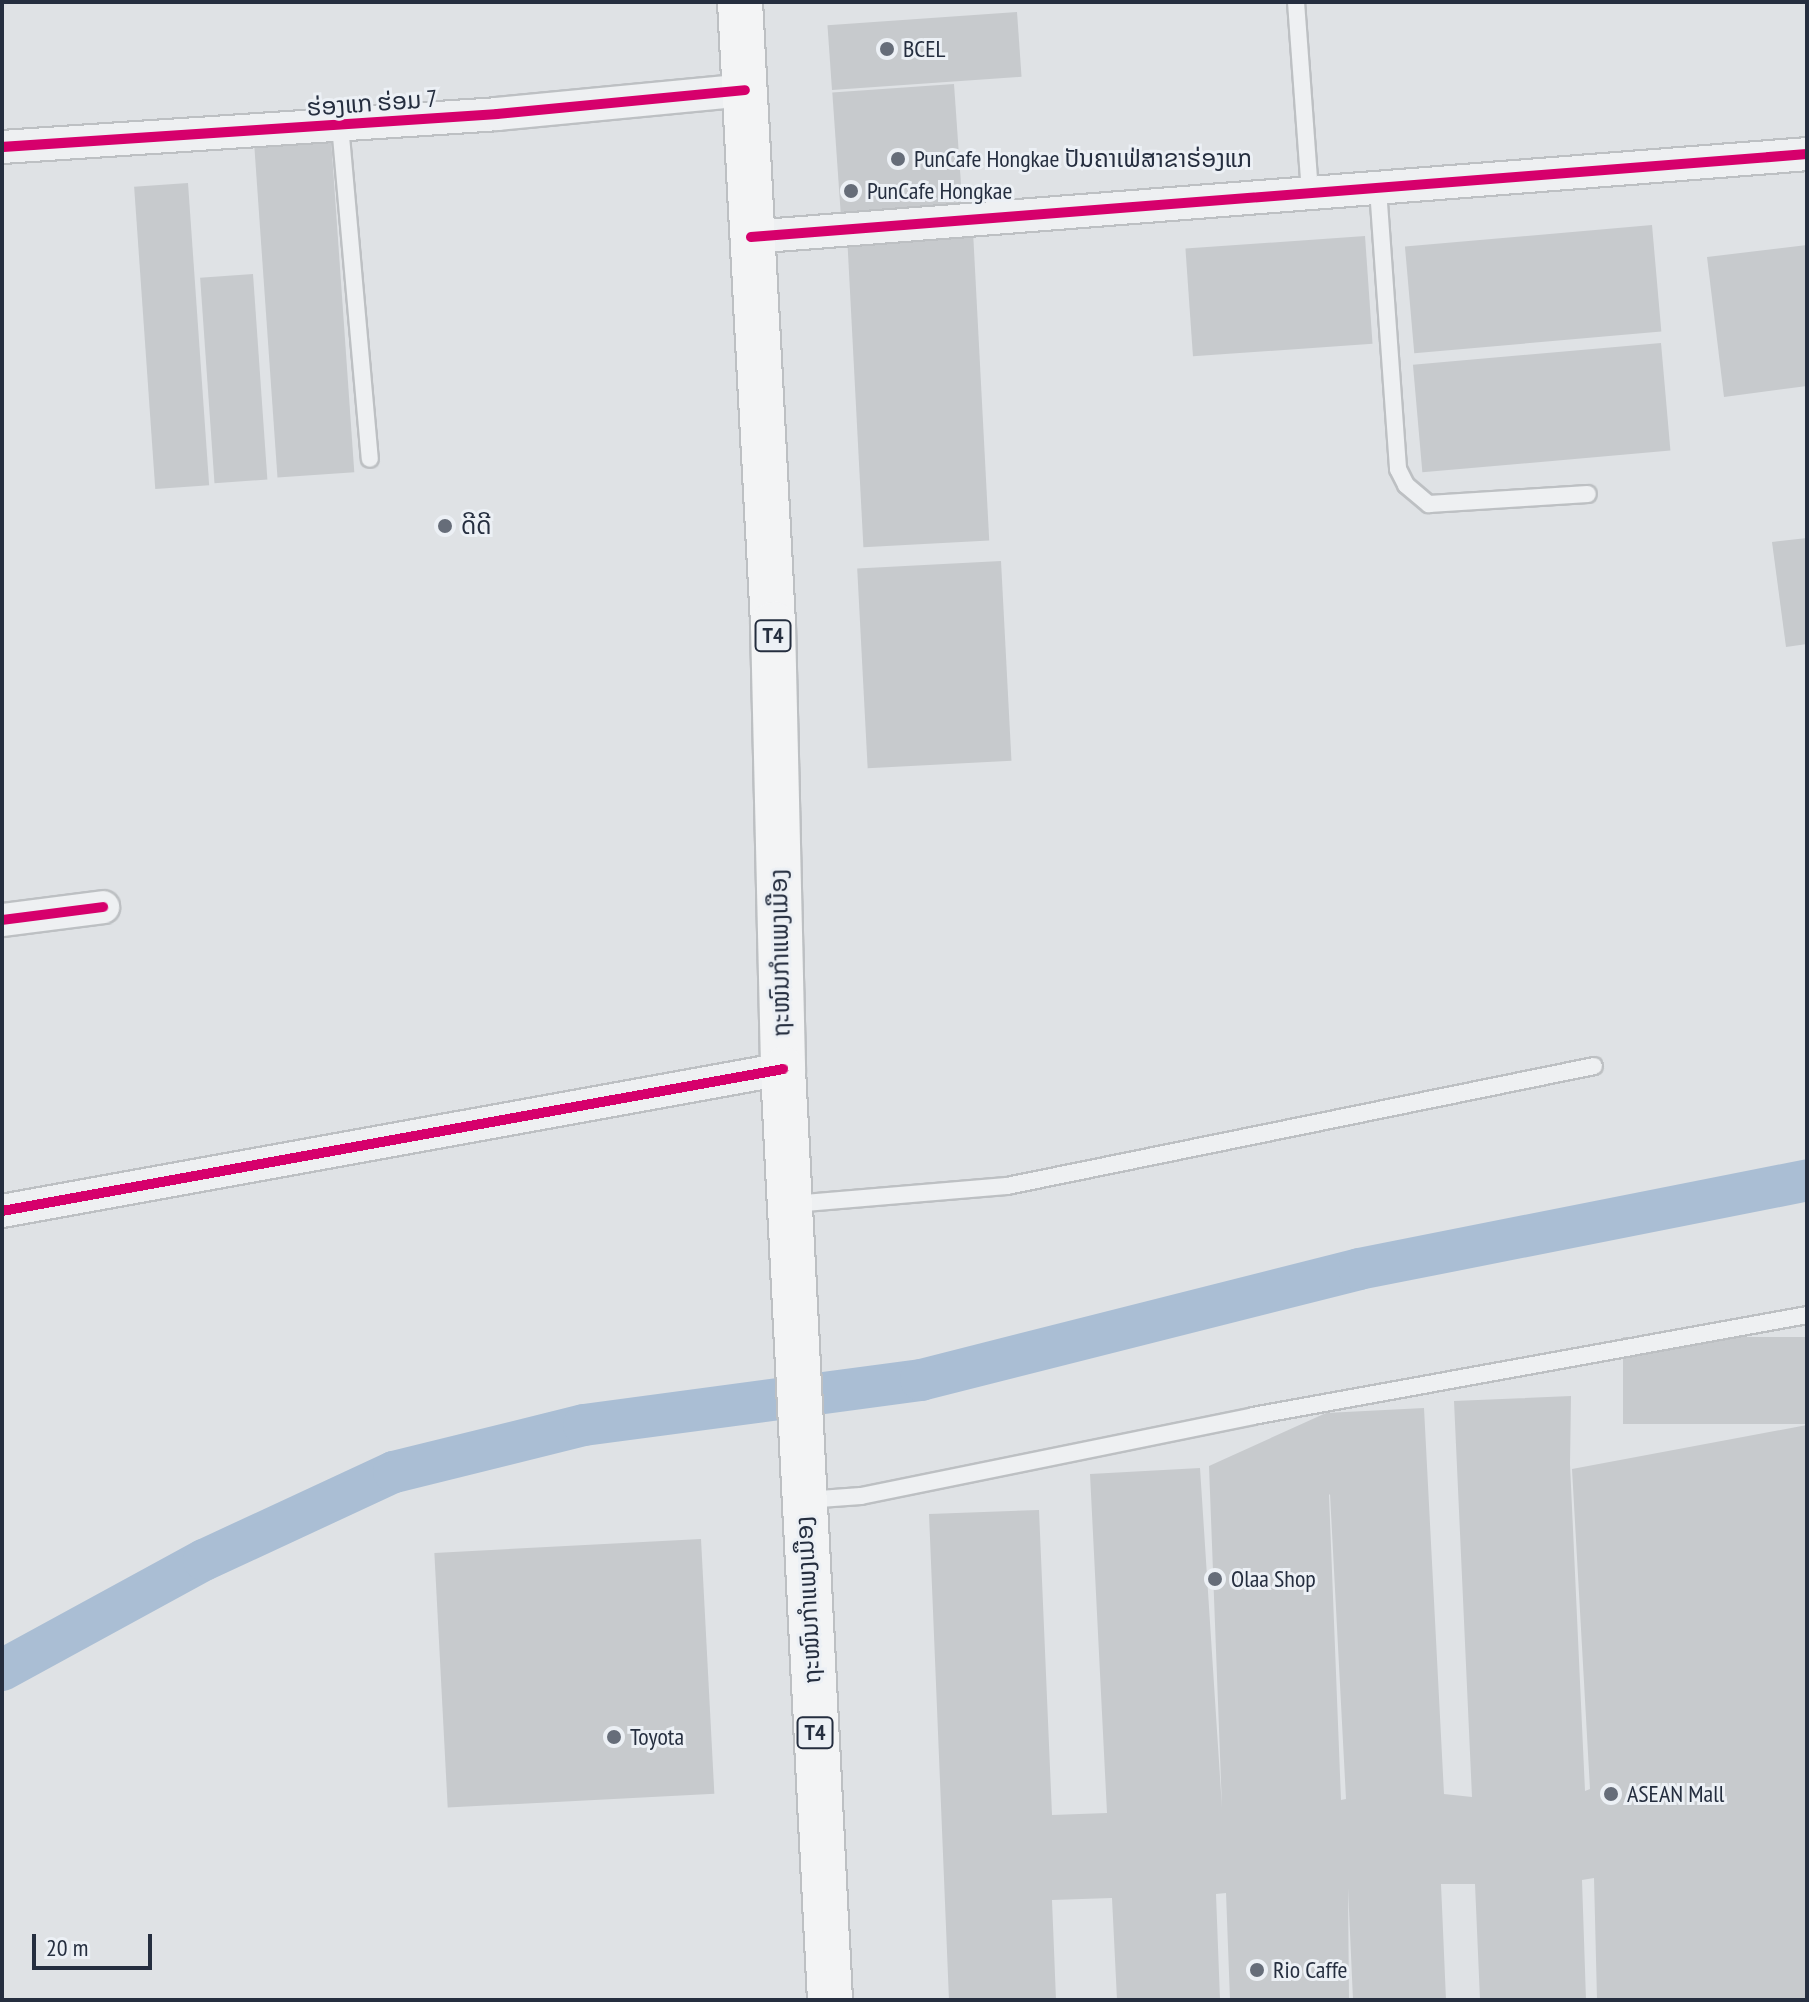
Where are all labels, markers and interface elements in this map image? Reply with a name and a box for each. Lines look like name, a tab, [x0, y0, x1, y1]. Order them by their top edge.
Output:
place label: BCEL	[903, 35, 946, 63]
marker: BCEL	[878, 40, 896, 58]
street label: ຮ່ອງແກ ຮ່ອມ 7	[306, 84, 438, 122]
place label: PunCafe Hongkae ປັນຄາເຟ່ສາຂາຮ່ອງແກ	[914, 145, 1252, 173]
marker: PunCafe Hongkae ປັນຄາເຟ່ສາຂາຮ່ອງແກ	[889, 150, 907, 168]
place label: PunCafe Hongkae	[867, 177, 1012, 205]
marker: PunCafe Hongkae	[842, 182, 860, 200]
place label: ດີດີ	[461, 512, 492, 540]
marker: ດີດີ	[436, 517, 454, 535]
road number: T4	[753, 618, 793, 654]
street label: ຖະໜົນກຳແພງເມືອງ	[764, 869, 796, 1037]
street label: ຖະໜົນກຳແພງເມືອງ	[789, 1515, 827, 1685]
place label: Olaa Shop	[1231, 1565, 1316, 1593]
marker: Olaa Shop	[1206, 1570, 1224, 1588]
road number: T4	[795, 1715, 835, 1751]
place label: Toyota	[630, 1723, 684, 1751]
marker: Toyota	[605, 1728, 623, 1746]
place label: ASEAN Mall	[1627, 1780, 1724, 1808]
marker: ASEAN Mall	[1602, 1785, 1620, 1803]
scale bar	[36, 1918, 156, 1968]
text: 20 m	[46, 1932, 88, 1963]
place label: Rio Caffe	[1273, 1956, 1348, 1984]
marker: Rio Caffe	[1248, 1961, 1266, 1979]

